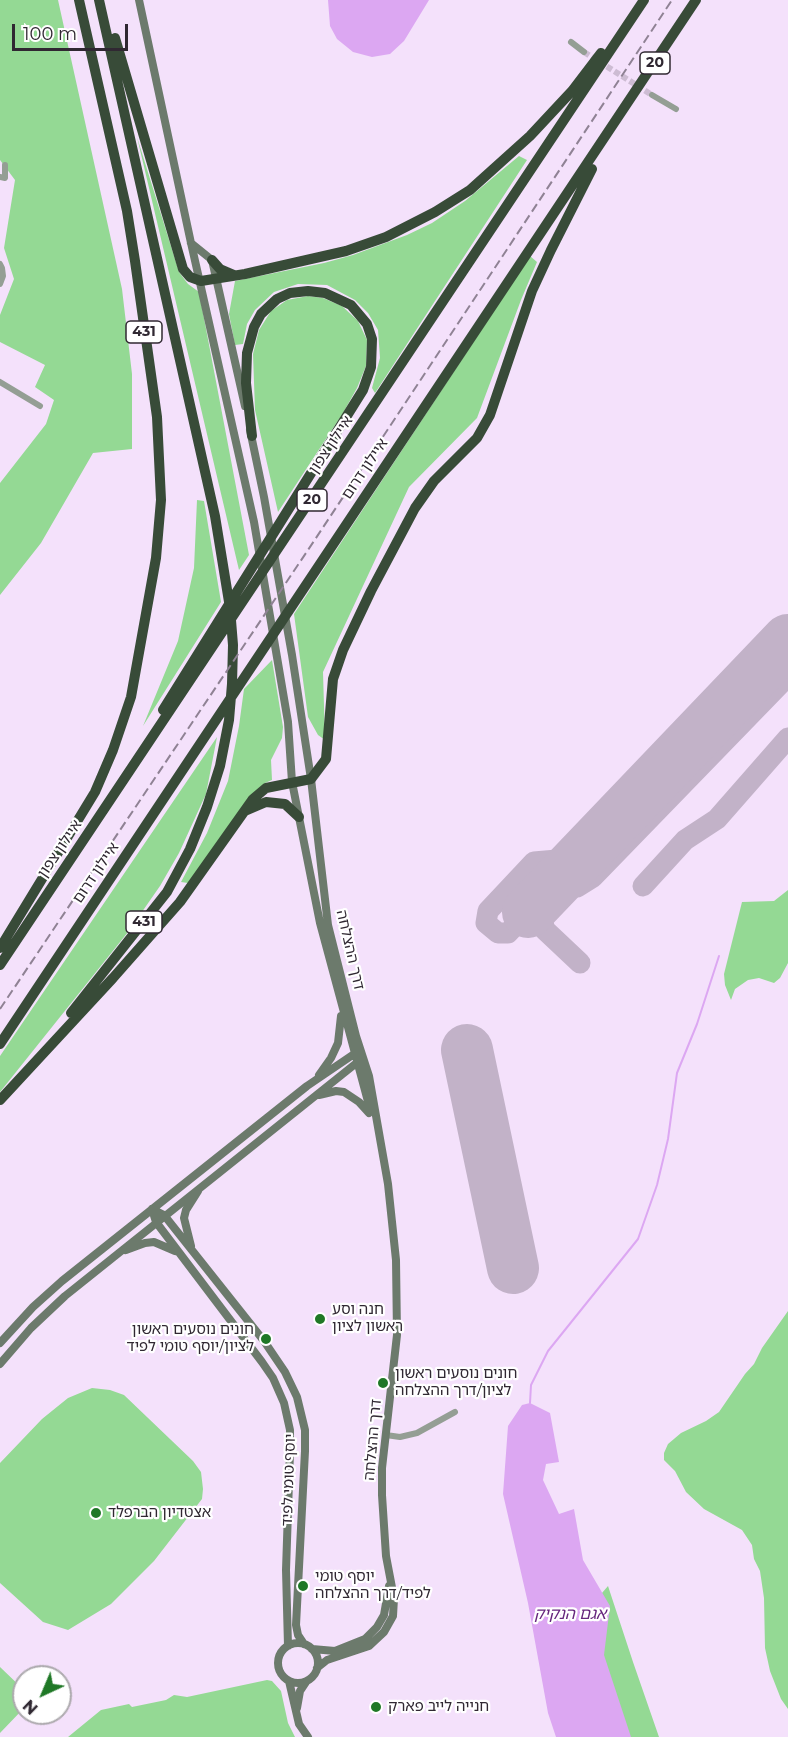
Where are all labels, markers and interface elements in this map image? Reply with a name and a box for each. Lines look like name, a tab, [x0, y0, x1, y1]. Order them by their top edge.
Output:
scale bar	[15, 12, 130, 50]
text: 100 m	[23, 23, 77, 45]
road number: 20	[640, 52, 670, 74]
road number: 431	[126, 321, 162, 343]
street label: איילון צפון	[305, 413, 357, 477]
street label: איילון דרום	[338, 435, 392, 503]
road number: 20	[297, 489, 327, 511]
street label: איילון צפון	[34, 817, 86, 881]
street label: איילון דרום	[69, 839, 123, 907]
street label: דרך ההצלחה	[332, 908, 368, 992]
road number: 431	[126, 911, 162, 933]
place label: חנה וסע ראשון לציון	[332, 1301, 403, 1336]
marker: חנה וסע ראשון לציון	[313, 1312, 327, 1326]
place label: חונים נוסעים ראשון לציון/יוסף טומי לפיד	[127, 1321, 254, 1356]
marker: חונים נוסעים ראשון לציון/יוסף טומי לפיד	[259, 1332, 273, 1346]
place label: חונים נוסעים ראשון לציון/דרך ההצלחה	[395, 1365, 517, 1400]
marker: חונים נוסעים ראשון לציון/דרך ההצלחה	[376, 1376, 390, 1390]
street label: דרך ההצלחה	[360, 1399, 386, 1481]
street label: יוסף טומי לפיד	[278, 1433, 300, 1527]
place label: אצטדיון הברפלד	[108, 1504, 211, 1522]
marker: אצטדיון הברפלד	[89, 1506, 103, 1520]
place label: יוסף טומי לפיד/דרך ההצלחה	[315, 1568, 431, 1603]
marker: יוסף טומי לפיד/דרך ההצלחה	[296, 1579, 310, 1593]
water label: אגם הנקיק	[534, 1604, 606, 1624]
north arrow	[12, 1665, 72, 1725]
text: N	[19, 1696, 42, 1718]
place label: חנייה לייב פארק	[388, 1698, 489, 1716]
marker: חנייה לייב פארק	[369, 1700, 383, 1714]

